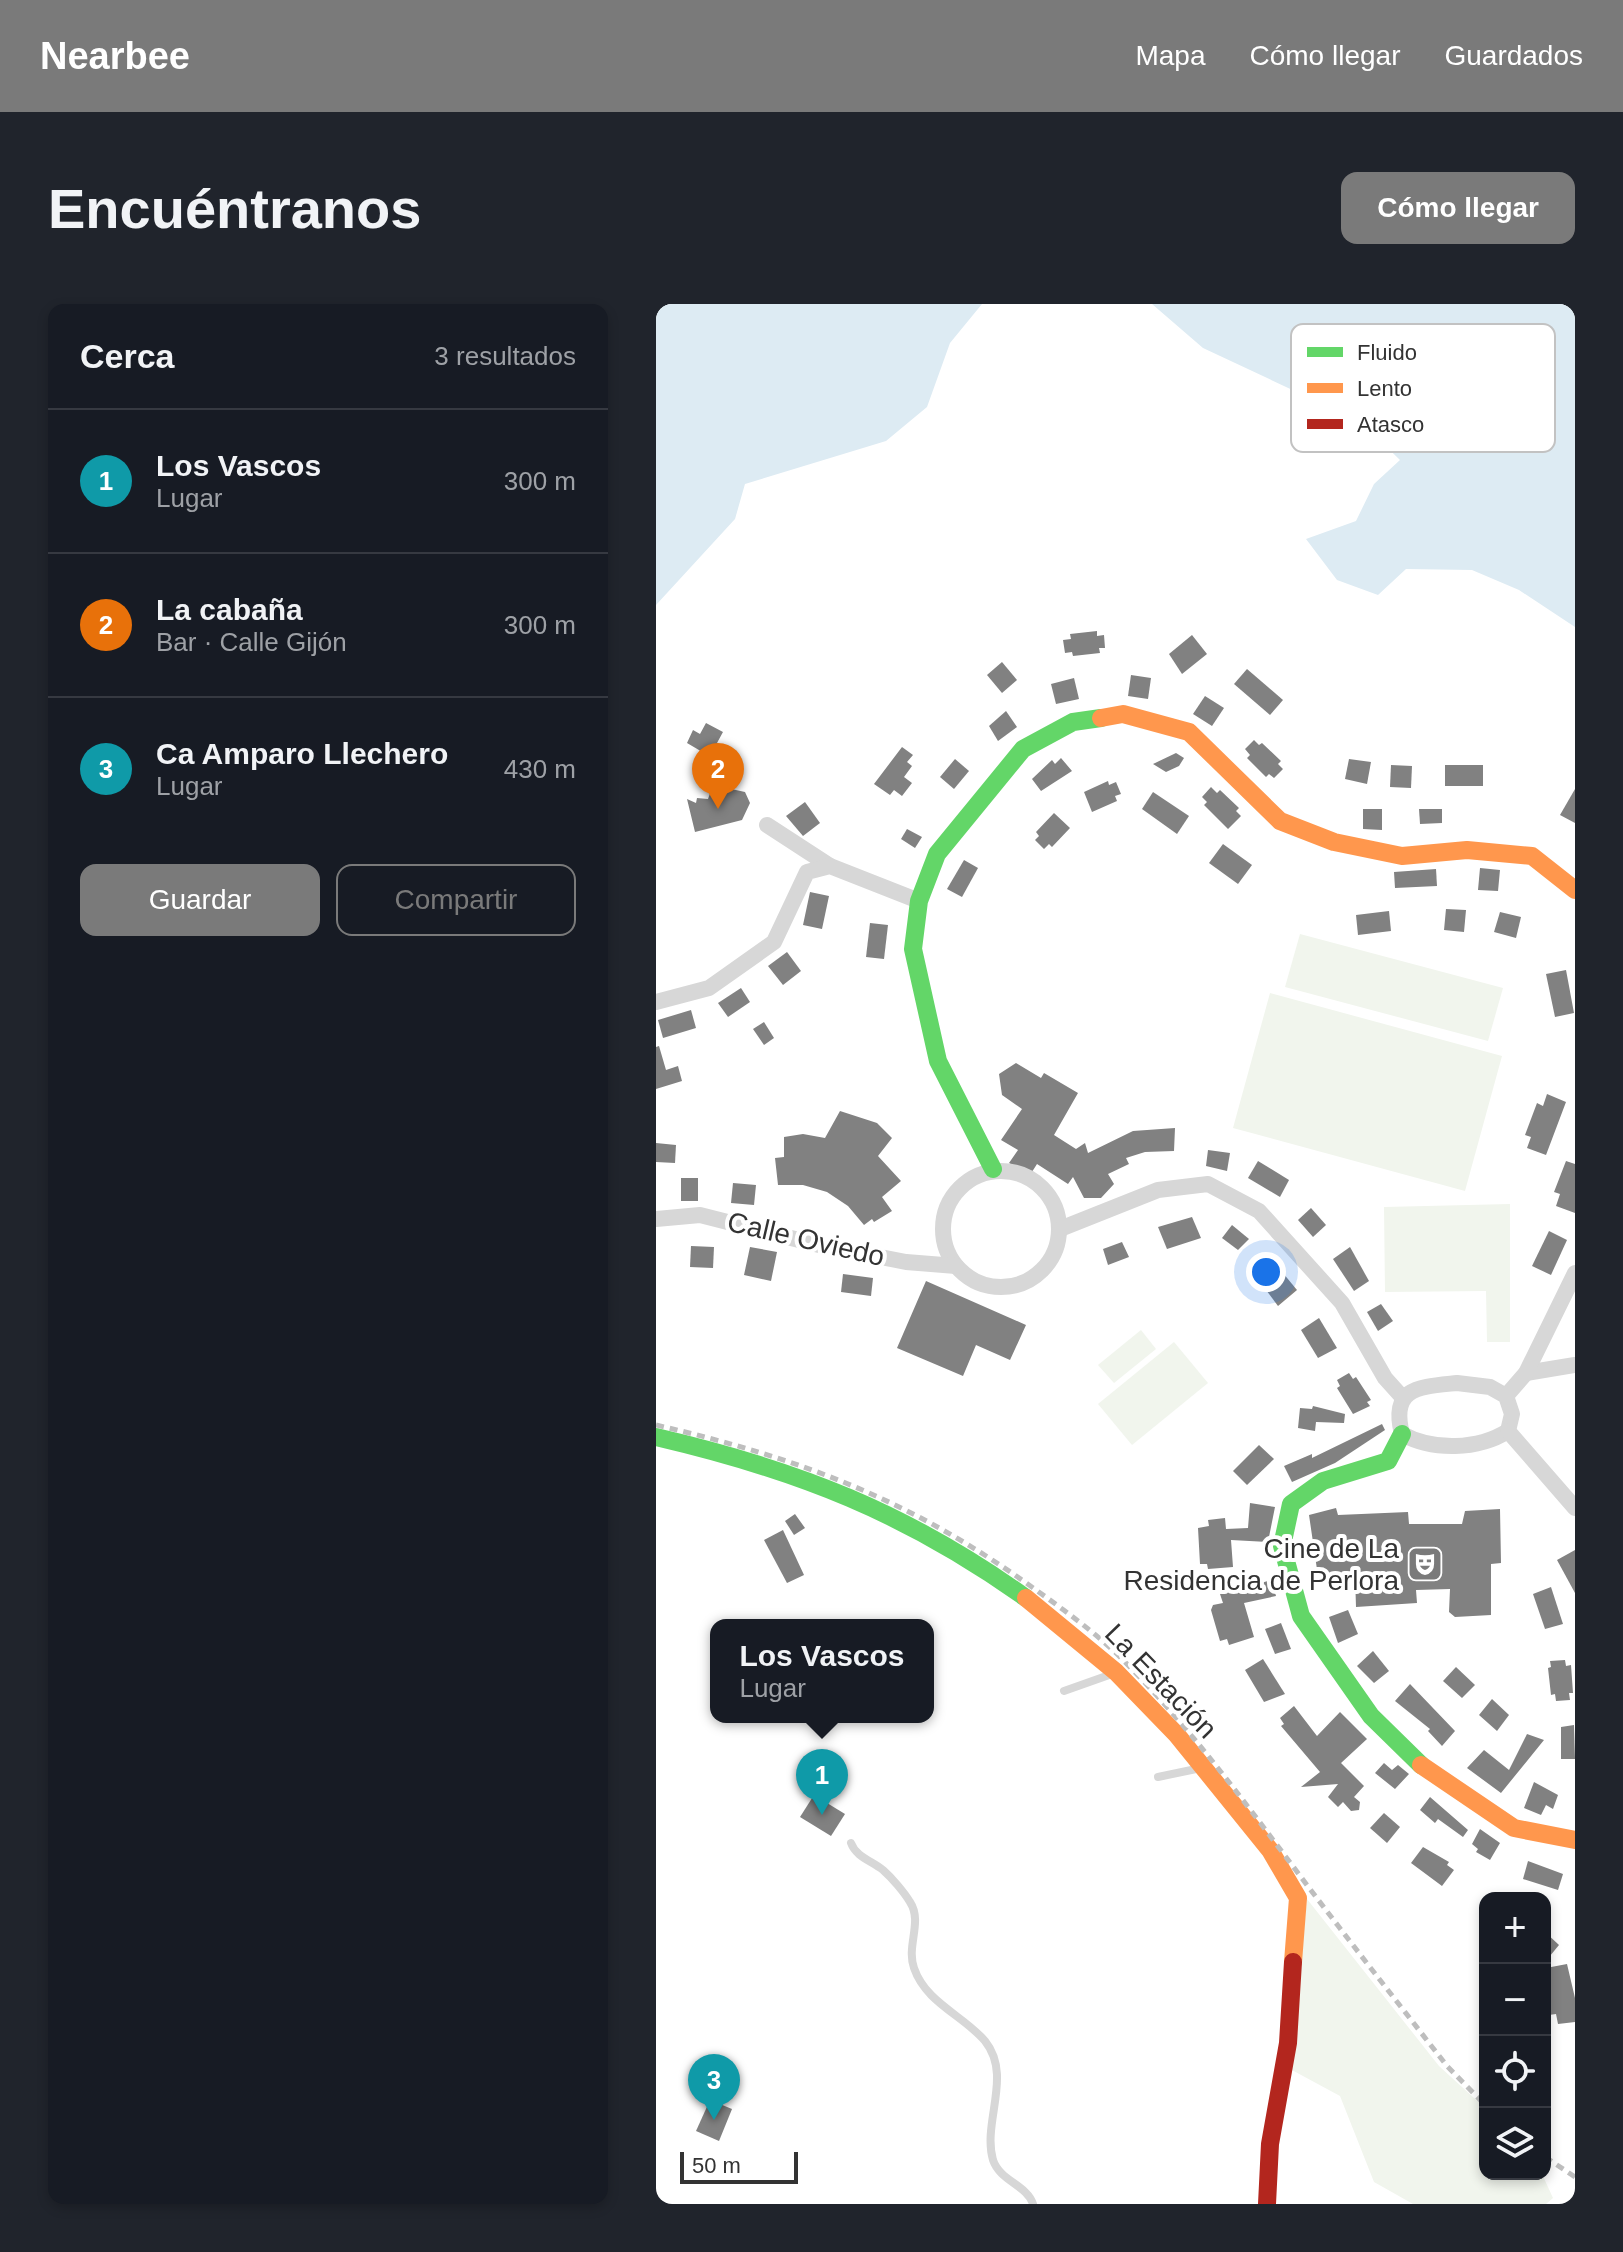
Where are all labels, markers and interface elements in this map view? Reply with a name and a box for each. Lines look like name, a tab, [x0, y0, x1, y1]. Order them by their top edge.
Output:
text: Nearbee	[40, 35, 190, 77]
text: Mapa	[1135, 40, 1206, 71]
text: Cómo llegar	[1250, 40, 1400, 71]
text: Guardados	[1444, 40, 1583, 71]
button: Cómo llegar	[1341, 172, 1575, 244]
text: Encuéntranos	[48, 177, 421, 240]
legend	[1291, 324, 1555, 452]
text: Cerca	[80, 337, 175, 375]
text: Fluido	[1357, 340, 1417, 365]
text: 3 resultados	[434, 341, 576, 371]
text: Lento	[1357, 376, 1412, 401]
text: Atasco	[1357, 412, 1424, 437]
text: Los Vascos	[156, 449, 321, 482]
text: 1	[99, 466, 113, 496]
text: 300 m	[504, 466, 576, 496]
text: Lugar	[156, 483, 223, 513]
text: La cabaña	[156, 593, 303, 626]
text: 2	[99, 610, 113, 640]
text: 300 m	[504, 610, 576, 640]
text: Bar · Calle Gijón	[156, 627, 347, 657]
text: Ca Amparo Llechero	[156, 737, 448, 770]
pin: 2	[692, 743, 744, 809]
text: 3	[99, 754, 113, 784]
text: 430 m	[504, 754, 576, 784]
text: Lugar	[156, 771, 223, 801]
button: Guardar	[80, 864, 320, 936]
button: Compartir	[336, 864, 576, 936]
street label: Calle Oviedo	[724, 1206, 888, 1272]
your location	[1246, 1252, 1286, 1292]
place label: Cine de La Residencia de Perlora	[1124, 1533, 1399, 1596]
theatre icon: Cine de La Residencia de Perlora	[1406, 1545, 1444, 1583]
street label: La Estación	[1099, 1618, 1223, 1744]
popup	[710, 1619, 934, 1723]
text: Los Vascos	[739, 1639, 905, 1672]
text: Lugar	[739, 1673, 806, 1703]
pin: 1	[796, 1749, 848, 1815]
map controls	[1479, 1892, 1551, 2180]
button: +	[1479, 1892, 1551, 1964]
button: −	[1479, 1964, 1551, 2036]
button: locate	[1479, 2036, 1551, 2108]
pin: 3	[688, 2054, 740, 2120]
button: layers	[1479, 2108, 1551, 2180]
scale bar	[680, 2148, 798, 2184]
text: 50 m	[692, 2153, 741, 2178]

